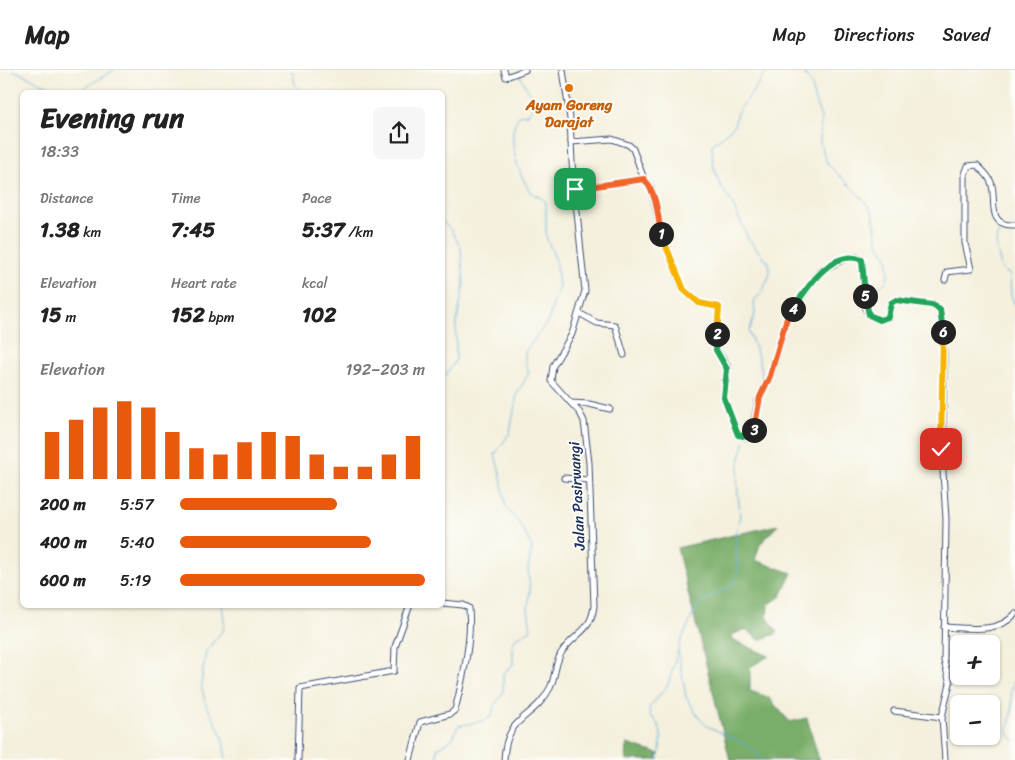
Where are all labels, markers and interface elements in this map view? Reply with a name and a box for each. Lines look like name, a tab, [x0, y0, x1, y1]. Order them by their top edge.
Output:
text: Map	[25, 14, 69, 56]
text: Map	[773, 19, 806, 51]
text: Directions	[834, 19, 915, 51]
text: Saved	[943, 19, 990, 51]
marker: Ayam Goreng Darajat	[563, 82, 575, 94]
place label: Ayam Goreng Darajat	[525, 92, 613, 135]
text: Evening run	[40, 93, 184, 142]
button: share	[373, 107, 425, 159]
text: 18:33	[40, 137, 79, 166]
pin	[554, 168, 596, 210]
icon: arrive	[561, 175, 589, 203]
text: Distance	[40, 186, 93, 211]
text: Time	[171, 186, 201, 211]
text: Pace	[302, 186, 332, 211]
text: 1.38	[40, 211, 80, 249]
text: 7:45	[171, 211, 215, 249]
text: 5:37	[302, 211, 345, 249]
text: km	[80, 220, 101, 245]
text: /km	[345, 220, 373, 245]
pin: 1	[648, 222, 674, 246]
text: 1	[658, 222, 665, 247]
text: Elevation	[40, 271, 97, 296]
text: Heart rate	[171, 271, 237, 296]
text: kcal	[302, 271, 327, 296]
pin: 5	[852, 284, 878, 308]
text: 5	[861, 284, 870, 309]
text: 15	[40, 296, 62, 334]
text: 152	[171, 296, 205, 334]
text: 102	[302, 296, 336, 334]
pin: 4	[780, 296, 806, 322]
text: 4	[789, 297, 798, 322]
text: m	[62, 305, 76, 330]
text: bpm	[205, 305, 234, 330]
pin: 6	[930, 320, 956, 344]
text: 6	[940, 320, 947, 345]
pin: 2	[704, 322, 730, 346]
text: 2	[713, 322, 722, 347]
text: Elevation	[40, 355, 105, 384]
text: 192–203 m	[345, 355, 425, 384]
pin: 3	[742, 418, 766, 442]
text: 3	[751, 418, 758, 443]
pin	[920, 428, 962, 470]
icon: check	[927, 435, 955, 463]
street label: Jalan Pasirwangi	[561, 440, 593, 552]
text: 200 m	[40, 490, 86, 519]
text: 5:57	[120, 490, 154, 519]
text: 400 m	[40, 528, 87, 557]
text: 5:40	[120, 528, 155, 557]
text: 600 m	[40, 566, 86, 595]
text: 5:19	[120, 566, 151, 595]
map controls	[950, 635, 1000, 745]
button: +	[950, 635, 1000, 685]
button: −	[950, 695, 1000, 745]

